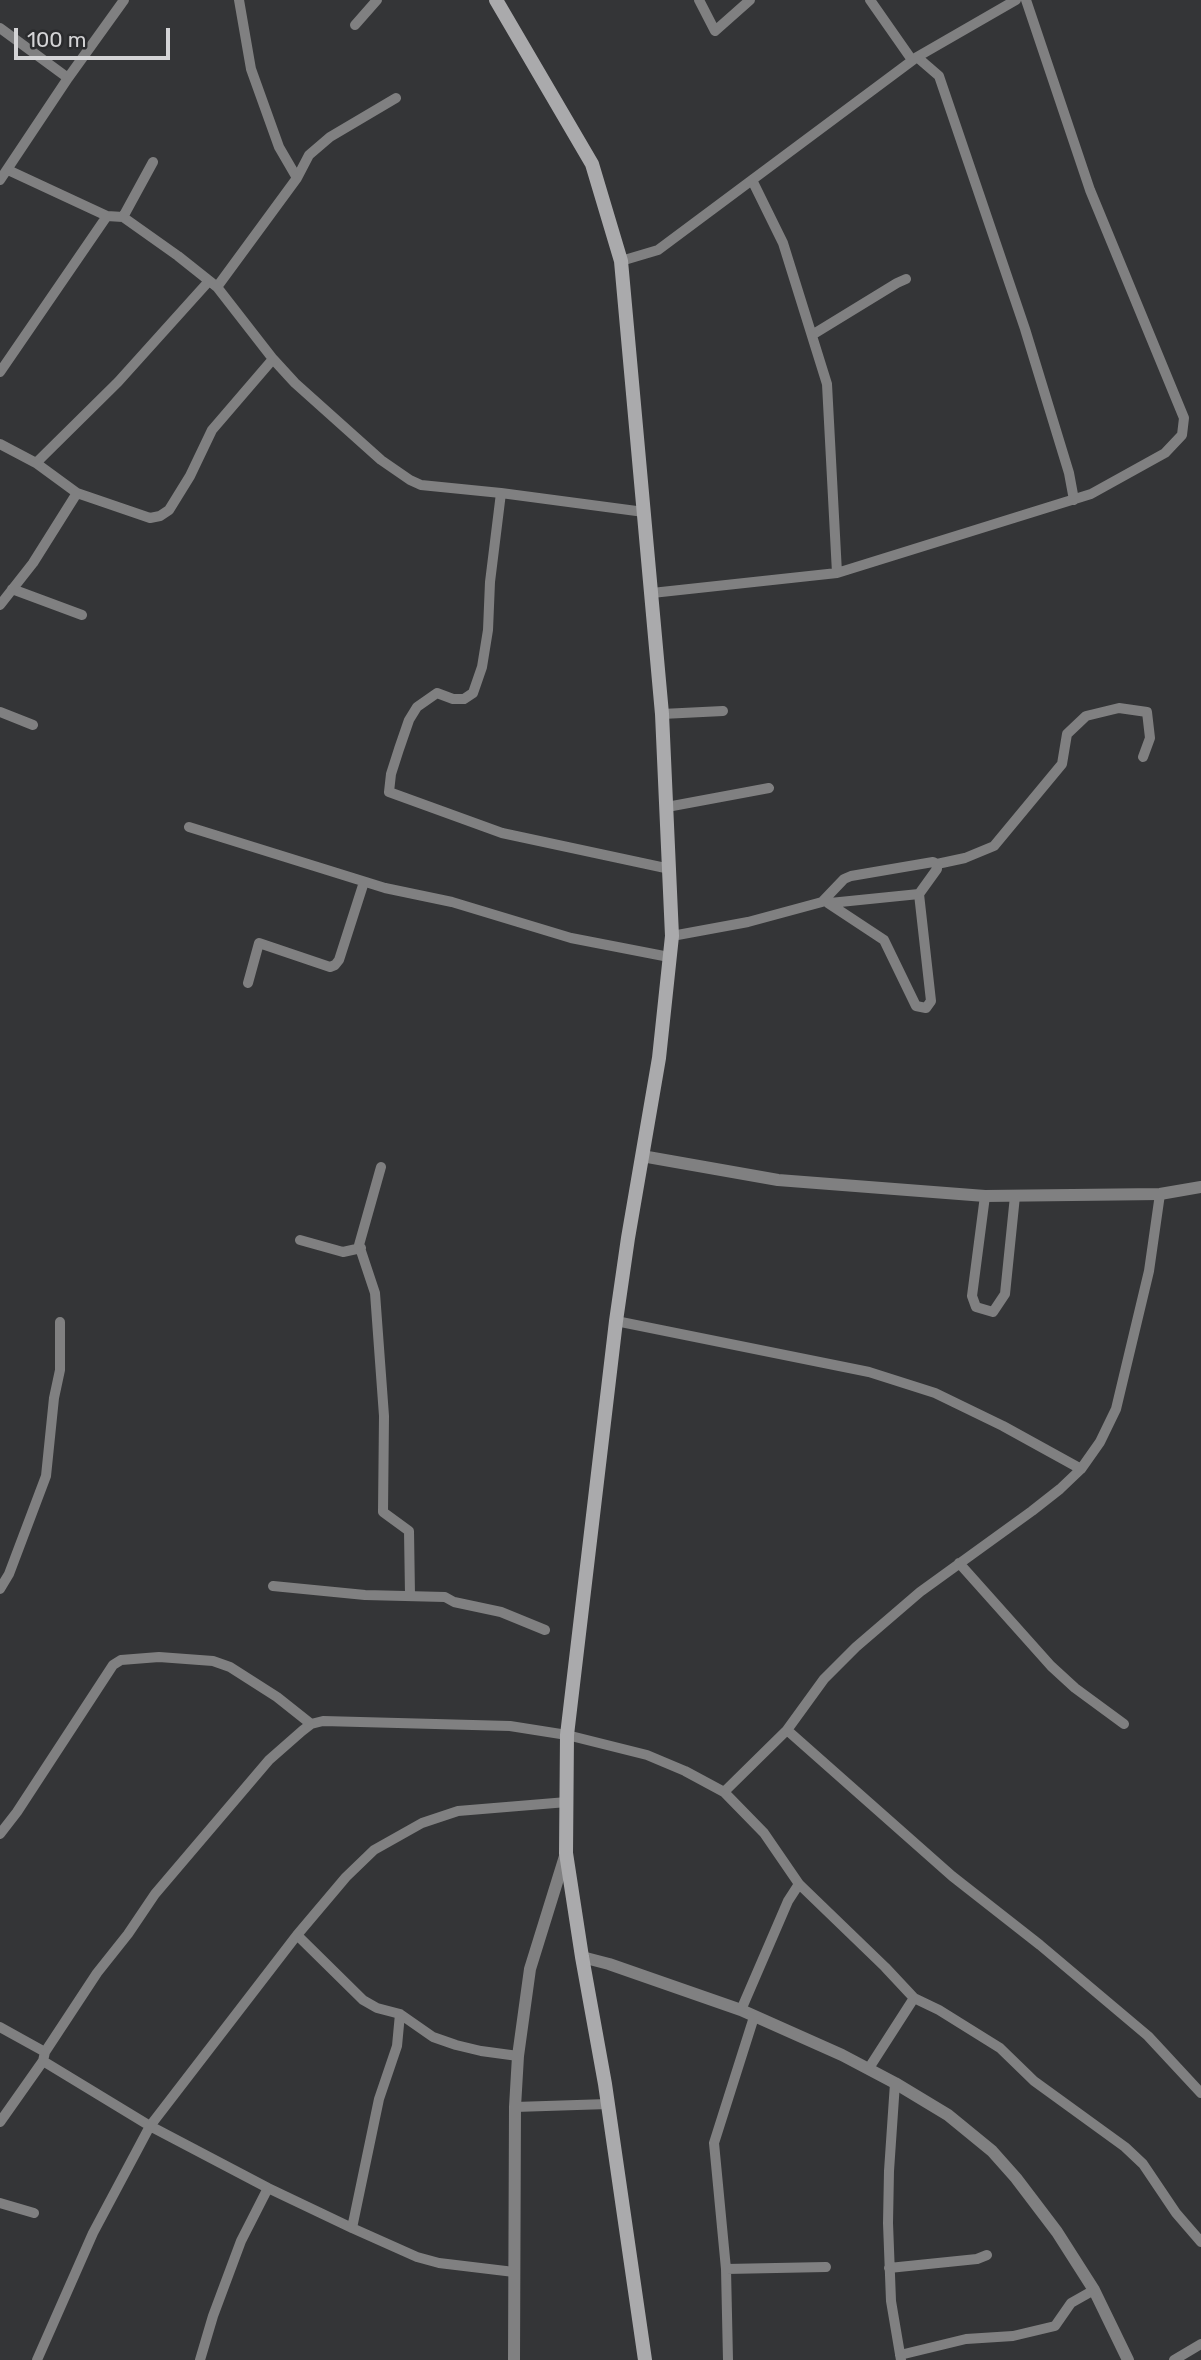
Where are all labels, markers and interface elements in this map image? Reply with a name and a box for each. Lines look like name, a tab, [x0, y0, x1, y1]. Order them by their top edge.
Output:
scale bar	[18, 14, 173, 58]
text: 100 m	[27, 27, 86, 52]

